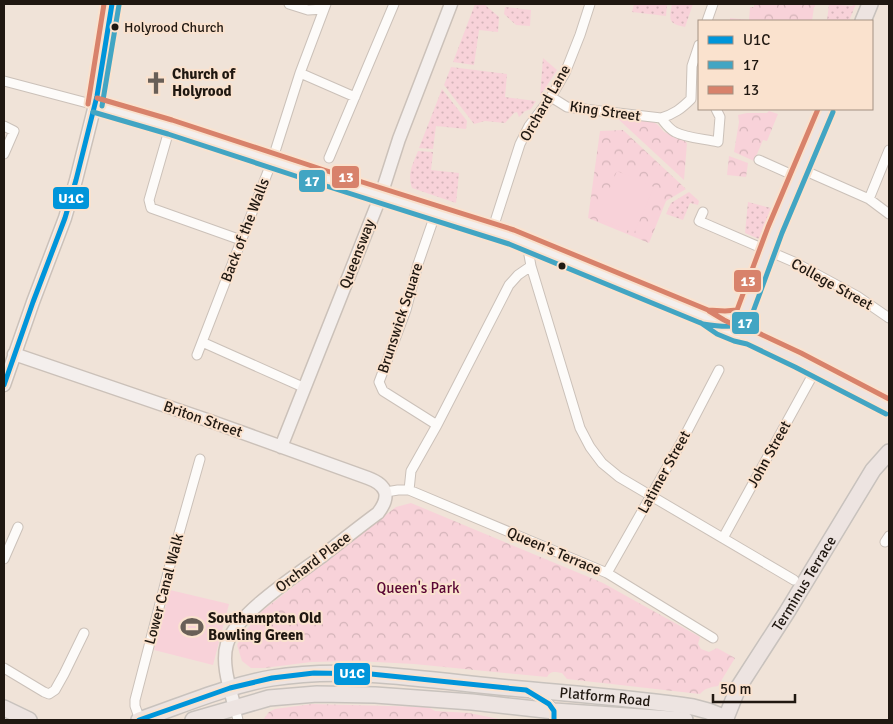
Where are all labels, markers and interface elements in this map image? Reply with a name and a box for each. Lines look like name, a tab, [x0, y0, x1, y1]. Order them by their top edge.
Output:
place label: Holyrood Church	[124, 19, 224, 36]
legend	[698, 20, 873, 110]
marker: Holyrood Church	[110, 22, 120, 32]
text: U1C	[743, 31, 770, 49]
text: 17	[743, 56, 759, 74]
street label: Orchard Lane	[516, 61, 574, 145]
place label: Church of Holyrood	[172, 65, 237, 100]
church icon: Church of Holyrood	[143, 70, 169, 96]
text: 13	[743, 81, 759, 99]
street label: King Street	[568, 97, 642, 125]
line badge: 13	[331, 165, 360, 189]
line badge: 17	[298, 169, 326, 193]
text: 13	[338, 169, 354, 186]
text: 17	[304, 173, 320, 190]
street label: Back of the Walls	[217, 175, 273, 284]
line badge: U1C	[52, 186, 90, 210]
text: U1C	[58, 190, 84, 207]
street label: Queensway	[336, 217, 378, 291]
street label: College Street	[788, 254, 876, 314]
street label: Brunswick Square	[374, 260, 426, 376]
unlabelled marker	[557, 261, 567, 271]
line badge: 13	[733, 269, 762, 293]
text: 13	[740, 273, 756, 290]
line badge: 17	[731, 311, 760, 335]
text: 17	[737, 315, 753, 332]
street label: Briton Street	[161, 397, 245, 441]
street label: John Street	[743, 418, 795, 490]
street label: Latimer Street	[634, 427, 694, 517]
street label: Queen's Terrace	[504, 523, 604, 579]
street label: Orchard Place	[272, 528, 354, 596]
street label: Lower Canal Walk	[141, 531, 188, 646]
street label: Terminus Terrace	[768, 533, 840, 634]
park label: Queen's Park	[377, 579, 460, 597]
place label: Southampton Old Bowling Green	[208, 609, 322, 644]
sports icon: Southampton Old Bowling Green	[179, 614, 205, 640]
line badge: U1C	[333, 662, 371, 686]
text: U1C	[339, 665, 365, 682]
scale bar	[713, 672, 796, 704]
text: 50 m	[720, 680, 751, 698]
street label: Platform Road	[559, 684, 652, 710]

